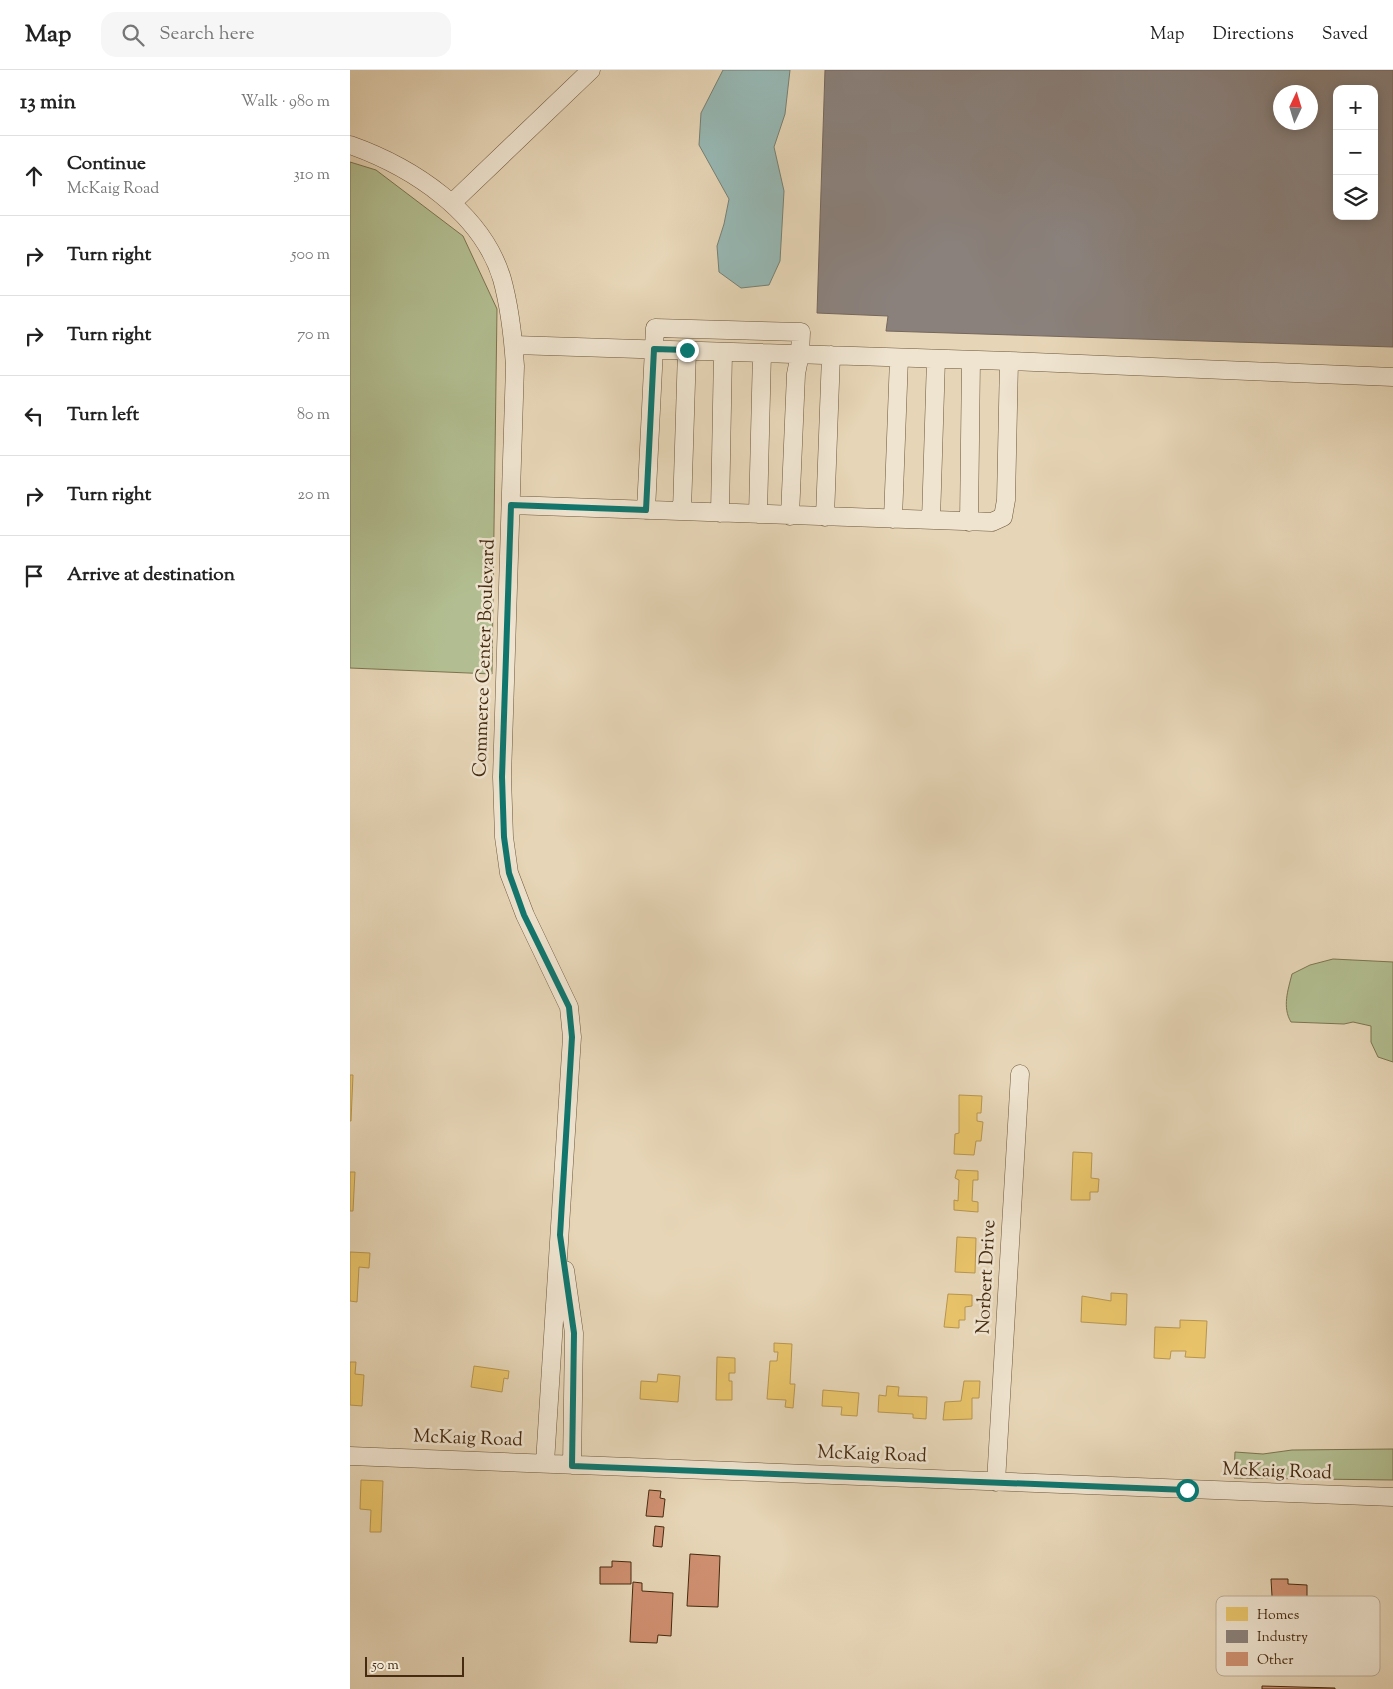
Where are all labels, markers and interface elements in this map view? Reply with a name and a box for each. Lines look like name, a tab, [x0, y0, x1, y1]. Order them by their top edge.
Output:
search box	[101, 12, 451, 57]
text: Map	[25, 18, 71, 52]
icon: search	[119, 21, 147, 49]
text: Search here	[159, 21, 255, 48]
text: Map	[1150, 22, 1185, 48]
text: Directions	[1213, 22, 1294, 48]
text: Saved	[1322, 22, 1368, 48]
north arrow	[1273, 85, 1318, 130]
map controls	[1333, 85, 1378, 220]
button: +	[1333, 85, 1378, 130]
text: 13 min	[20, 88, 76, 118]
text: Walk · 980 m	[241, 91, 330, 114]
button: −	[1333, 130, 1378, 175]
text: Continue	[67, 151, 146, 178]
icon: ahead	[20, 162, 48, 190]
text: 310 m	[293, 164, 330, 187]
button: layers	[1333, 175, 1378, 220]
text: McKaig Road	[67, 178, 159, 201]
icon: right	[20, 242, 48, 270]
text: Turn right	[67, 242, 151, 269]
text: 500 m	[291, 244, 330, 267]
icon: right	[20, 322, 48, 350]
text: Turn right	[67, 322, 151, 349]
text: 70 m	[297, 324, 330, 347]
route end	[676, 339, 699, 362]
icon: left	[20, 402, 48, 430]
text: Turn left	[67, 402, 139, 429]
text: 80 m	[297, 404, 330, 427]
icon: right	[20, 482, 48, 510]
text: Turn right	[67, 482, 151, 509]
text: 20 m	[297, 484, 330, 507]
street label: Commerce Center Boulevard	[467, 538, 503, 778]
icon: arrive	[20, 562, 48, 590]
text: Arrive at destination	[67, 562, 235, 589]
street label: Norbert Drive	[971, 1219, 1003, 1335]
street label: McKaig Road	[413, 1424, 524, 1454]
street label: McKaig Road	[817, 1440, 928, 1470]
street label: McKaig Road	[1222, 1457, 1333, 1487]
route start	[1176, 1479, 1199, 1502]
legend	[1216, 1596, 1380, 1676]
text: Homes	[1257, 1606, 1299, 1626]
text: Industry	[1257, 1628, 1308, 1648]
text: Other	[1257, 1651, 1294, 1671]
scale bar	[365, 1654, 464, 1677]
text: 50 m	[372, 1656, 399, 1676]

